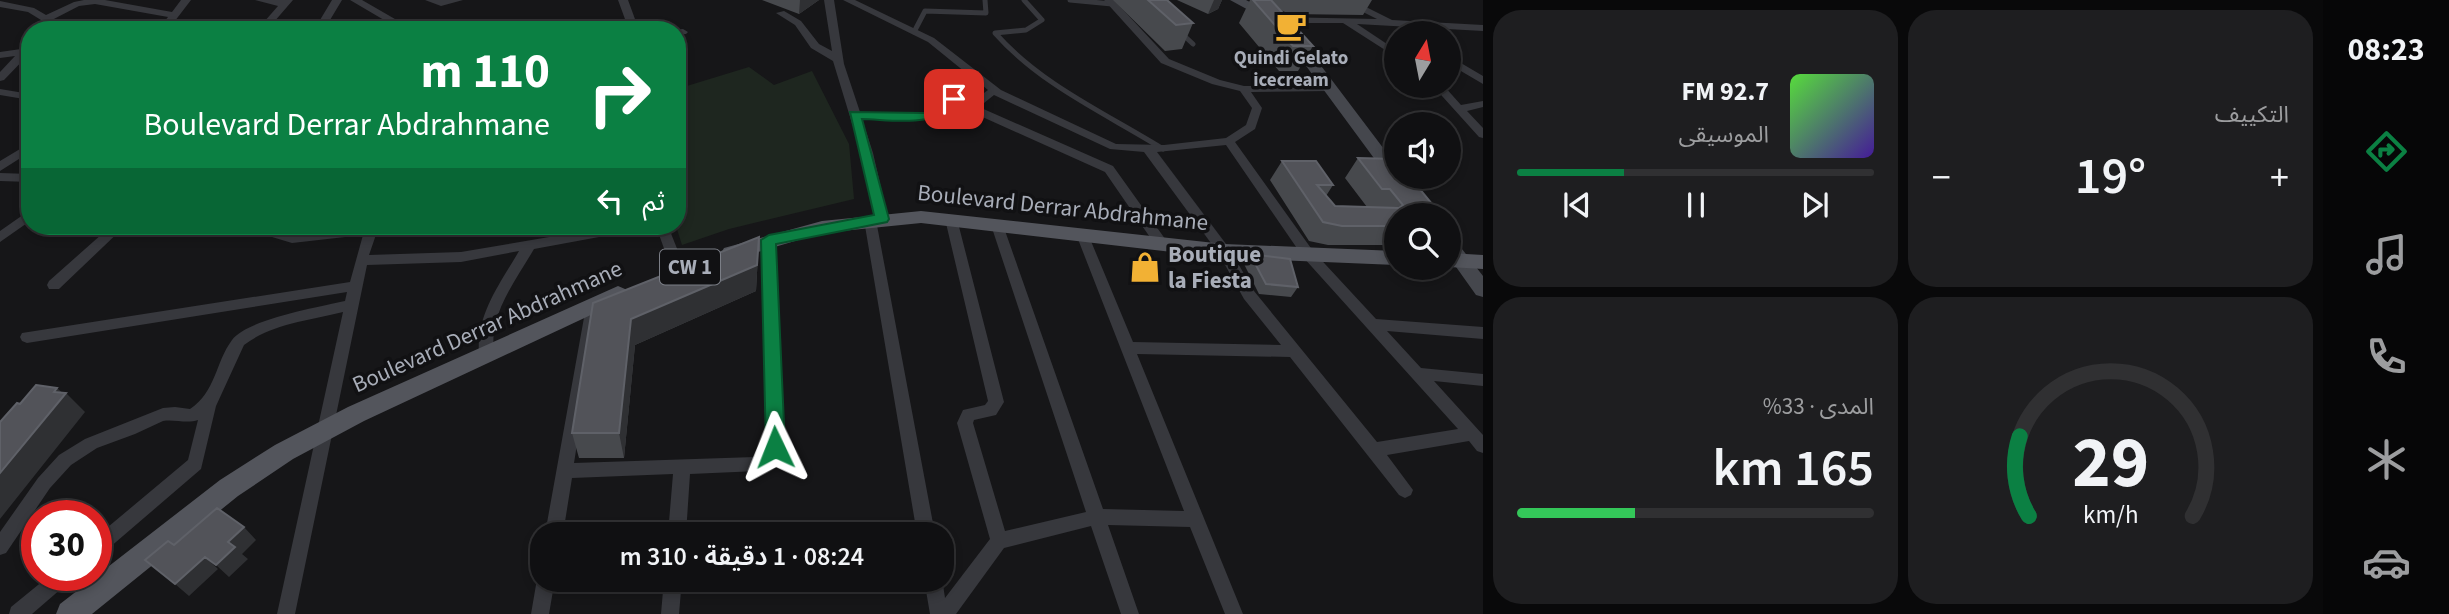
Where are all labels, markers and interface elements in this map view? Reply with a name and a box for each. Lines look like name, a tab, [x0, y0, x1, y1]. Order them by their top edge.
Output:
cafe icon: Quindi Gelato icecream	[1274, 9, 1308, 43]
north arrow	[1384, 21, 1461, 98]
map controls	[1384, 21, 1461, 280]
text: 08:23	[2347, 27, 2425, 73]
text: 110 m	[421, 37, 550, 107]
place label: Quindi Gelato icecream	[1234, 45, 1348, 94]
icon: right	[574, 49, 665, 140]
pin	[924, 69, 984, 129]
text: 92.7 FM	[1681, 73, 1769, 110]
icon: arrive	[935, 80, 973, 118]
text: التكييف	[2215, 98, 2289, 131]
text: Boulevard Derrar Abdrahmane	[143, 102, 550, 148]
button: sound	[1384, 112, 1461, 189]
text: الموسيقى	[1678, 118, 1769, 151]
icon: directions	[2362, 127, 2411, 176]
text: 19°	[2075, 140, 2146, 214]
text: −	[1932, 151, 1951, 205]
text: +	[2270, 151, 2289, 205]
street label: Boulevard Derrar Abdrahmane	[916, 176, 1210, 239]
icon: left	[591, 182, 629, 220]
text: ثم	[643, 183, 665, 220]
icon: previous	[1558, 186, 1596, 224]
icon: pause	[1677, 186, 1715, 224]
icon: next	[1796, 186, 1834, 224]
button: search	[1384, 203, 1461, 280]
icon: music	[2362, 230, 2411, 279]
place label: Boutique la Fiesta	[1168, 238, 1261, 297]
road number: CW 1	[660, 250, 720, 284]
shop icon: Boutique la Fiesta	[1128, 250, 1162, 284]
street label: Boulevard Derrar Abdrahmane	[347, 252, 627, 401]
icon: phone	[2362, 332, 2411, 381]
text: المدى · 33%	[1763, 390, 1874, 423]
position arrow	[738, 410, 812, 484]
text: 29	[2072, 412, 2149, 516]
text: 165 km	[1713, 432, 1874, 506]
icon: climate	[2362, 435, 2411, 484]
text: km/h	[2083, 497, 2138, 533]
speed limit sign: 30	[21, 500, 112, 591]
text: 08:24 · 1 دقيقة · 310 m	[620, 538, 864, 575]
icon: car	[2362, 538, 2411, 587]

